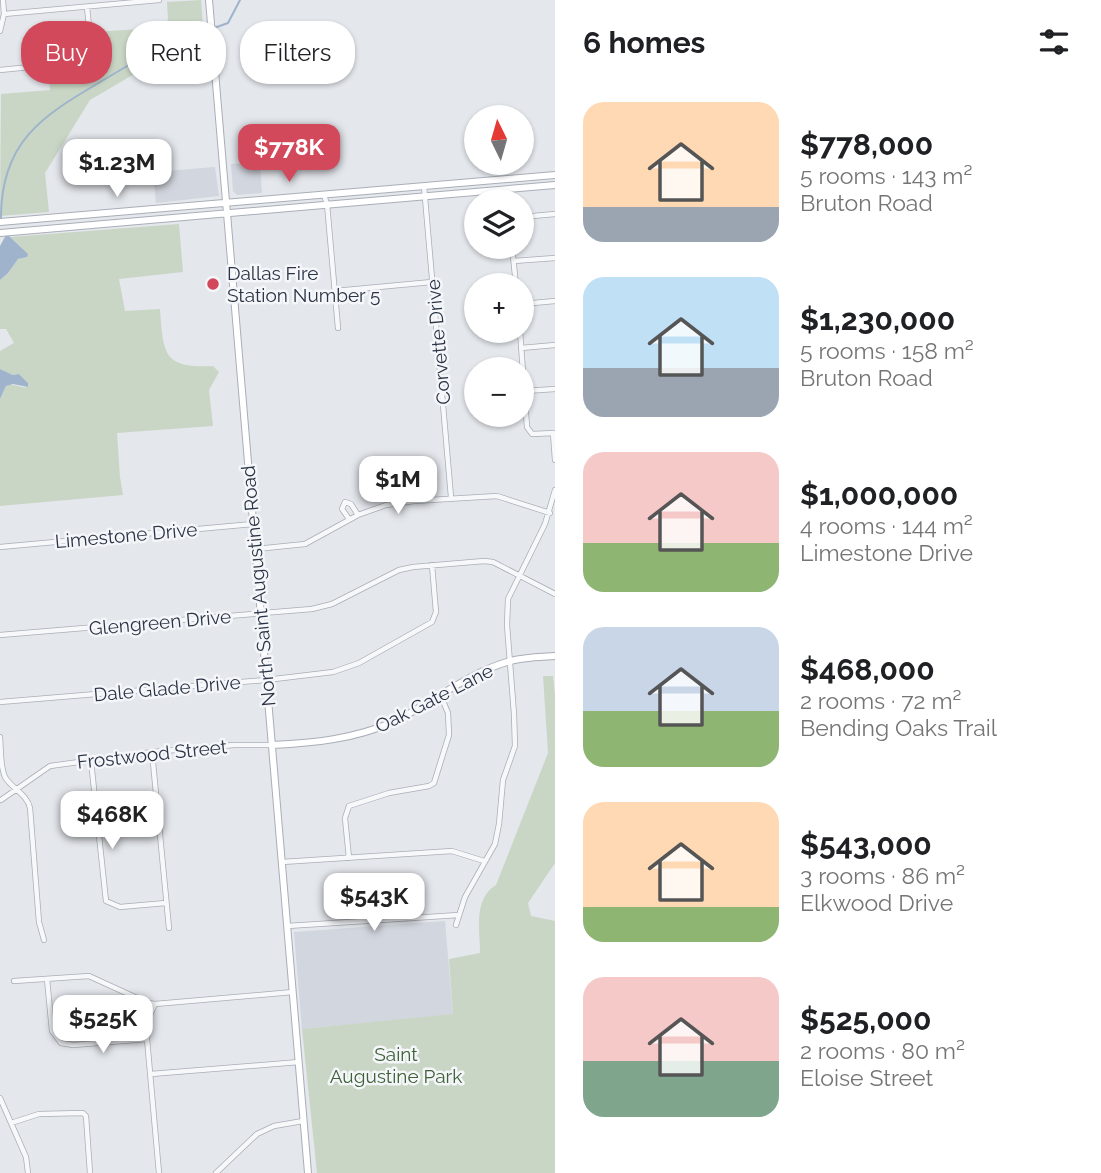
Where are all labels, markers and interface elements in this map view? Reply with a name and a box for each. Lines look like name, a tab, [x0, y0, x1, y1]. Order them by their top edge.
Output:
chip: Buy	[21, 21, 112, 84]
chip: Rent	[126, 21, 226, 84]
chip: Filters	[240, 21, 355, 84]
icon: filters	[1035, 23, 1073, 61]
text: 6 homes	[583, 25, 705, 60]
north arrow	[464, 105, 534, 175]
map controls	[464, 105, 534, 427]
pin: $778K	[240, 124, 338, 184]
text: $778,000	[800, 127, 933, 162]
icon: home	[639, 130, 723, 214]
text: $778K	[254, 133, 324, 160]
pin: $1.23M	[60, 140, 174, 199]
text: $1.23M	[79, 148, 155, 175]
text: 5 rooms · 143 m²	[800, 162, 972, 189]
button: layers	[464, 189, 534, 259]
text: Bruton Road	[800, 189, 933, 216]
place label: Dallas Fire Station Number 5	[227, 262, 380, 306]
button: +	[464, 273, 534, 343]
marker: Dallas Fire Station Number 5	[205, 276, 221, 292]
street label: Corvette Drive	[422, 278, 454, 406]
text: $1,230,000	[800, 302, 955, 337]
icon: home	[639, 305, 723, 389]
text: 5 rooms · 158 m²	[800, 337, 974, 364]
button: −	[464, 357, 534, 427]
text: Bruton Road	[800, 364, 933, 391]
pin: $1M	[364, 456, 432, 516]
street label: North Saint Augustine Road	[237, 465, 279, 707]
text: $1M	[375, 465, 421, 492]
text: $1,000,000	[800, 477, 958, 512]
icon: home	[639, 480, 723, 564]
text: 4 rooms · 144 m²	[800, 512, 973, 539]
street label: Limestone Drive	[54, 518, 198, 552]
text: Limestone Drive	[800, 539, 973, 566]
street label: Glengreen Drive	[88, 605, 232, 639]
text: $468,000	[800, 652, 935, 687]
icon: home	[639, 655, 723, 739]
street label: Oak Gate Lane	[371, 659, 497, 737]
street label: Dale Glade Drive	[93, 671, 241, 705]
text: 2 rooms · 72 m²	[800, 687, 961, 714]
text: Bending Oaks Trail	[800, 714, 997, 741]
street label: Frostwood Street	[76, 735, 229, 773]
pin: $468K	[63, 792, 161, 851]
text: $468K	[77, 800, 147, 827]
text: $543,000	[800, 827, 932, 862]
icon: home	[639, 830, 723, 914]
text: 3 rooms · 86 m²	[800, 862, 965, 889]
pin: $543K	[325, 874, 423, 933]
text: $543K	[340, 882, 408, 909]
text: Elkwood Drive	[800, 889, 953, 916]
pin: $525K	[54, 996, 152, 1055]
text: $525,000	[800, 1002, 931, 1037]
text: $525K	[69, 1004, 137, 1031]
icon: home	[639, 1005, 723, 1089]
text: 2 rooms · 80 m²	[800, 1037, 965, 1064]
park label: Saint Augustine Park	[330, 1043, 462, 1087]
text: Eloise Street	[800, 1064, 933, 1091]

